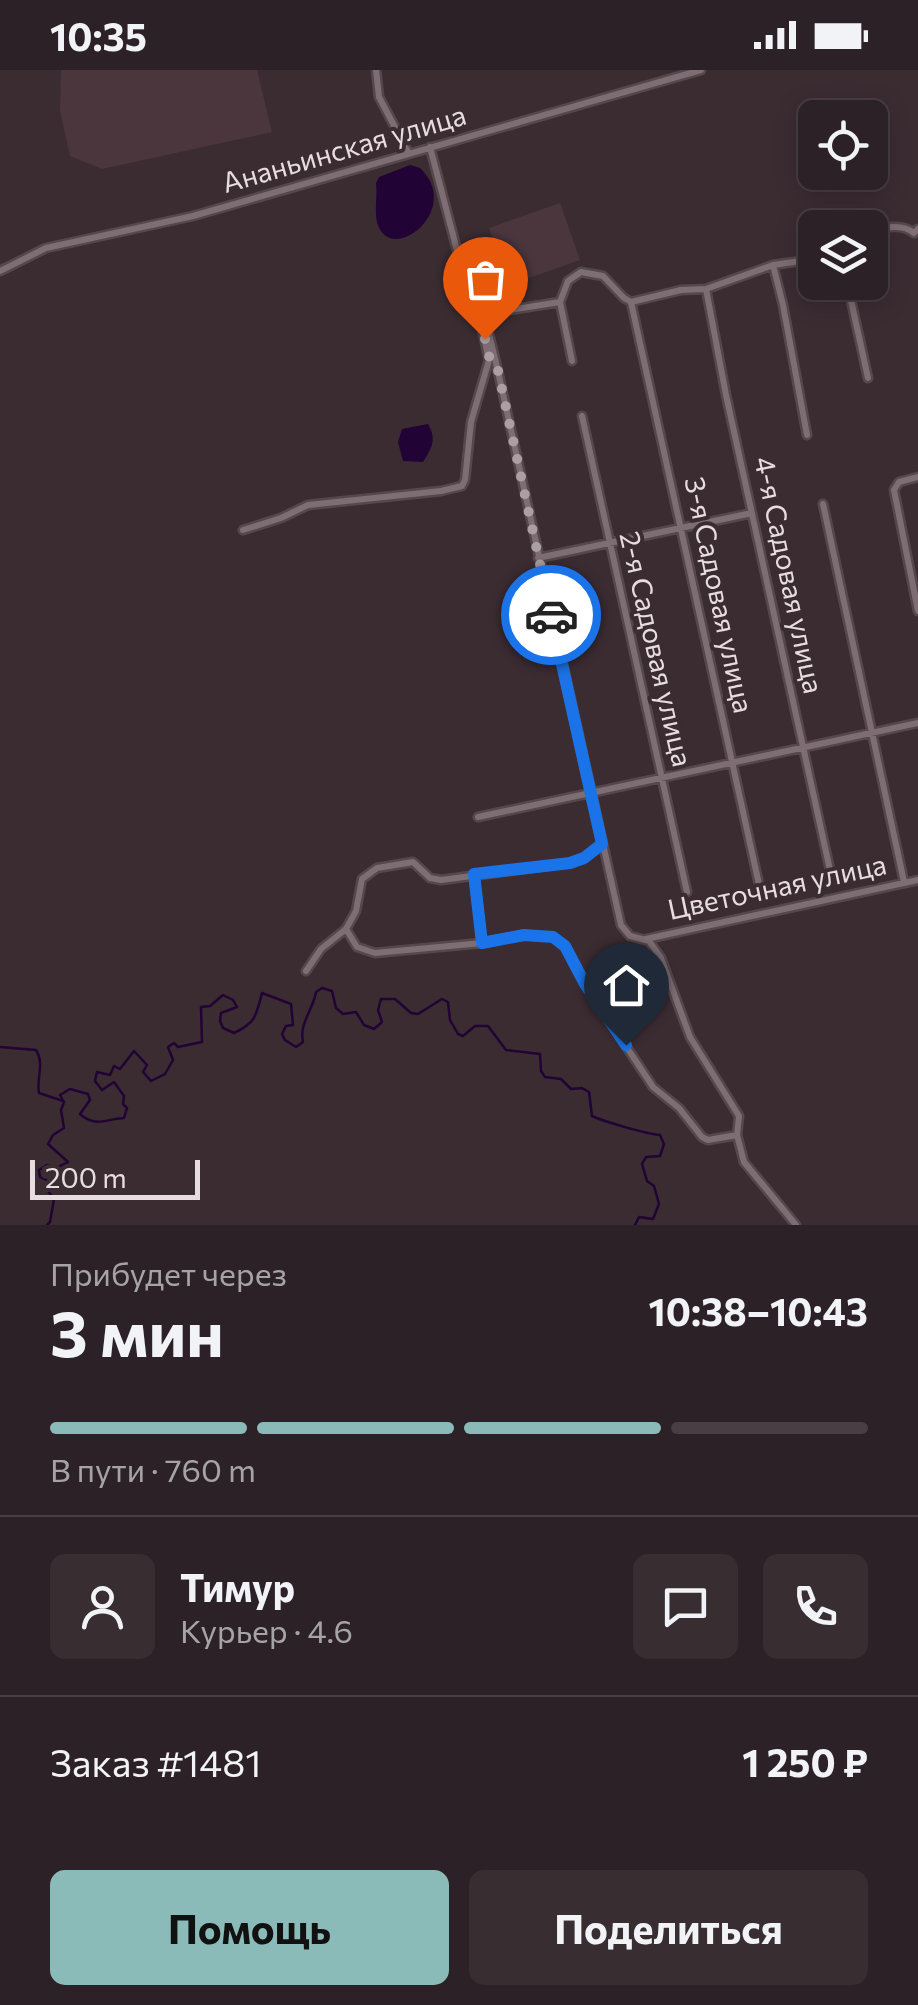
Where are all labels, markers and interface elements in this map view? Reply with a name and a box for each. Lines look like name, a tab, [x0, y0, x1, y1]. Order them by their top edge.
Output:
text: 10:35	[50, 12, 147, 59]
street label: Ананьинская улица	[218, 97, 470, 199]
map controls	[798, 100, 888, 300]
button: locate	[798, 100, 888, 190]
button: layers	[798, 210, 888, 300]
pin	[443, 237, 528, 340]
icon: bag	[458, 252, 513, 307]
street label: 4-я Садовая улица	[748, 453, 832, 696]
street label: 3-я Садовая улица	[678, 474, 762, 716]
street label: 2-я Садовая улица	[613, 528, 701, 770]
courier	[501, 565, 601, 665]
icon: car	[524, 588, 579, 643]
street label: Цветочная улица	[664, 846, 889, 926]
pin	[584, 943, 669, 1046]
icon: home	[599, 958, 654, 1013]
scale bar	[30, 1155, 200, 1200]
text: 200 m	[45, 1160, 127, 1194]
text: Прибудет через	[50, 1253, 287, 1293]
text: 10:38–10:43	[649, 1287, 868, 1334]
text: 3 мин	[50, 1291, 224, 1370]
text: В пути · 760 m	[50, 1449, 256, 1489]
button: person	[50, 1554, 155, 1659]
button: chat	[633, 1554, 738, 1659]
button: phone	[763, 1554, 868, 1659]
text: Тимур	[180, 1563, 295, 1610]
text: Курьер · 4.6	[180, 1610, 353, 1650]
text: Заказ #1481	[50, 1738, 261, 1785]
text: 1 250 ₽	[742, 1738, 868, 1785]
button: Помощь	[50, 1870, 449, 1985]
button: Поделиться	[469, 1870, 868, 1985]

